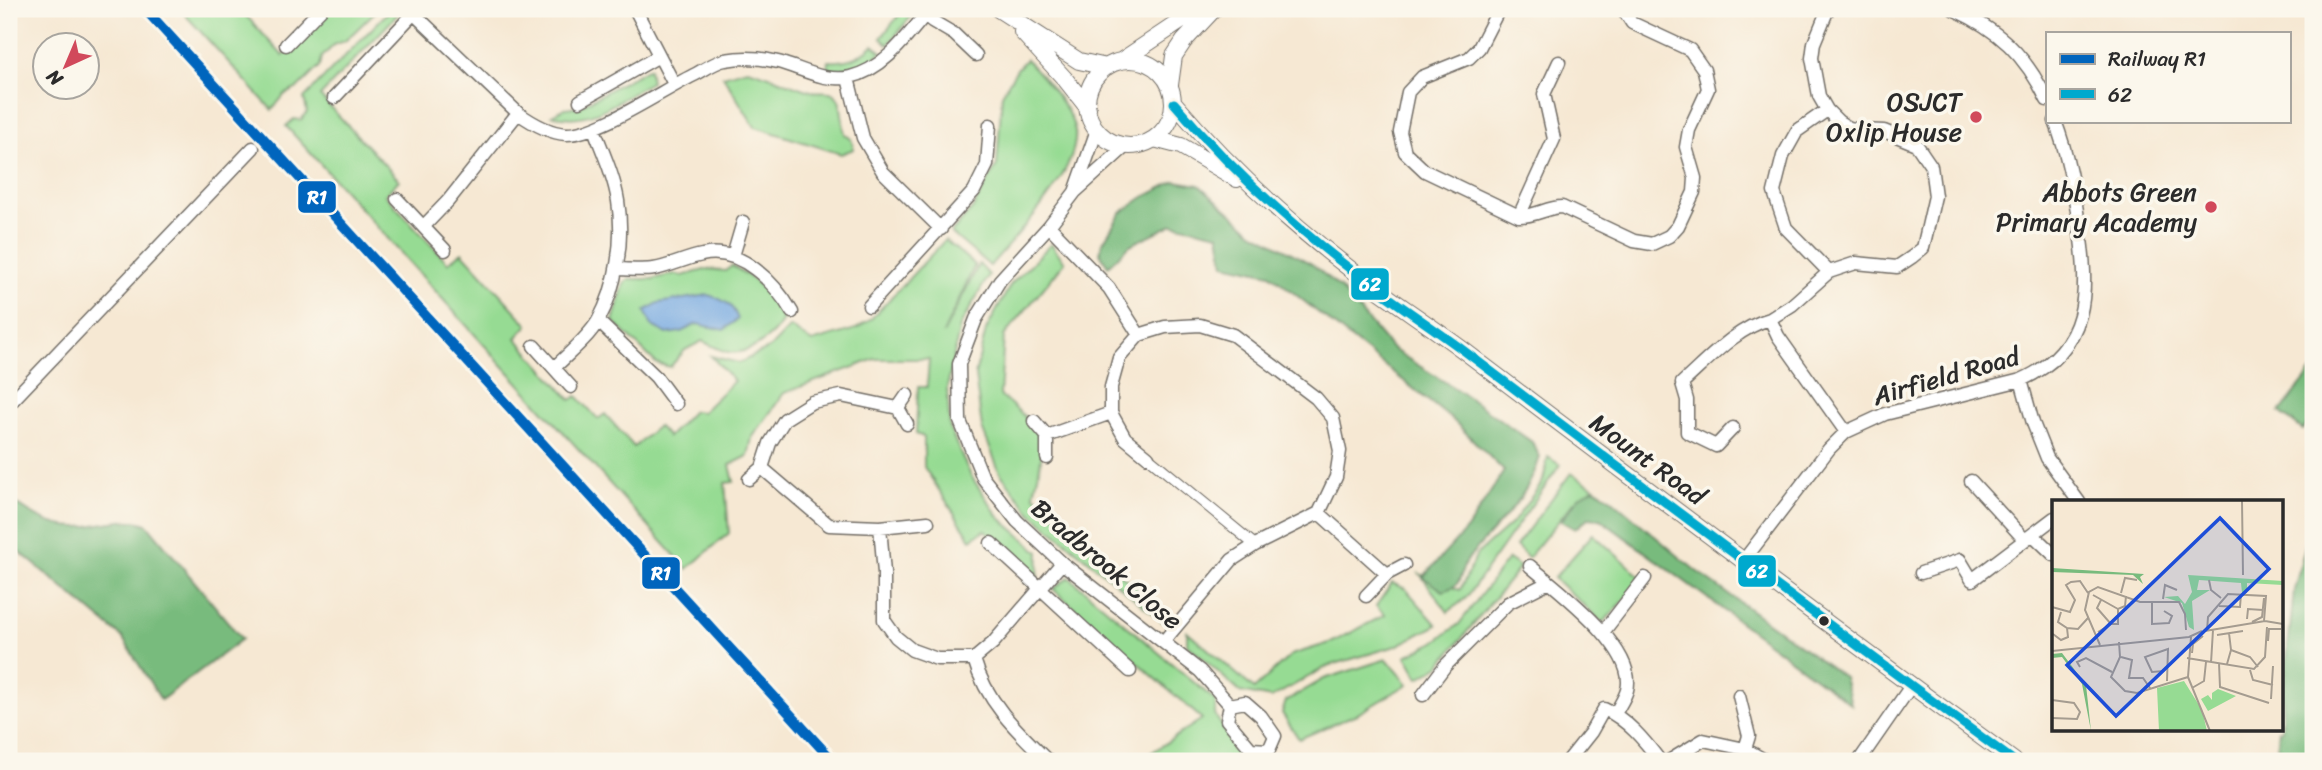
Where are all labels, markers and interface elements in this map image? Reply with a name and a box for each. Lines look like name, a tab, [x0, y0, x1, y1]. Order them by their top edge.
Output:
north arrow	[32, 32, 102, 102]
legend	[2046, 32, 2290, 122]
text: Railway R1	[2108, 40, 2206, 78]
text: N	[38, 61, 71, 95]
text: 62	[2108, 76, 2132, 114]
place label: OSJCT Oxlip House	[1826, 79, 1964, 155]
marker: OSJCT Oxlip House	[1968, 109, 1984, 125]
place label: Abbots Green Primary Academy	[1996, 169, 2197, 245]
line badge: R1	[297, 180, 337, 214]
text: R1	[306, 181, 327, 214]
marker: Abbots Green Primary Academy	[2203, 199, 2219, 215]
line badge: 62	[1350, 267, 1390, 301]
text: 62	[1358, 268, 1381, 301]
street label: Airfield Road	[1866, 332, 2027, 419]
street label: Mount Road	[1580, 400, 1718, 519]
street label: Bradbrook Close	[1021, 486, 1193, 642]
inset map	[2052, 500, 2284, 732]
line badge: 62	[1737, 554, 1777, 588]
text: 62	[1745, 555, 1768, 588]
line badge: R1	[641, 556, 681, 590]
text: R1	[650, 557, 671, 590]
unlabelled marker	[1817, 614, 1831, 628]

